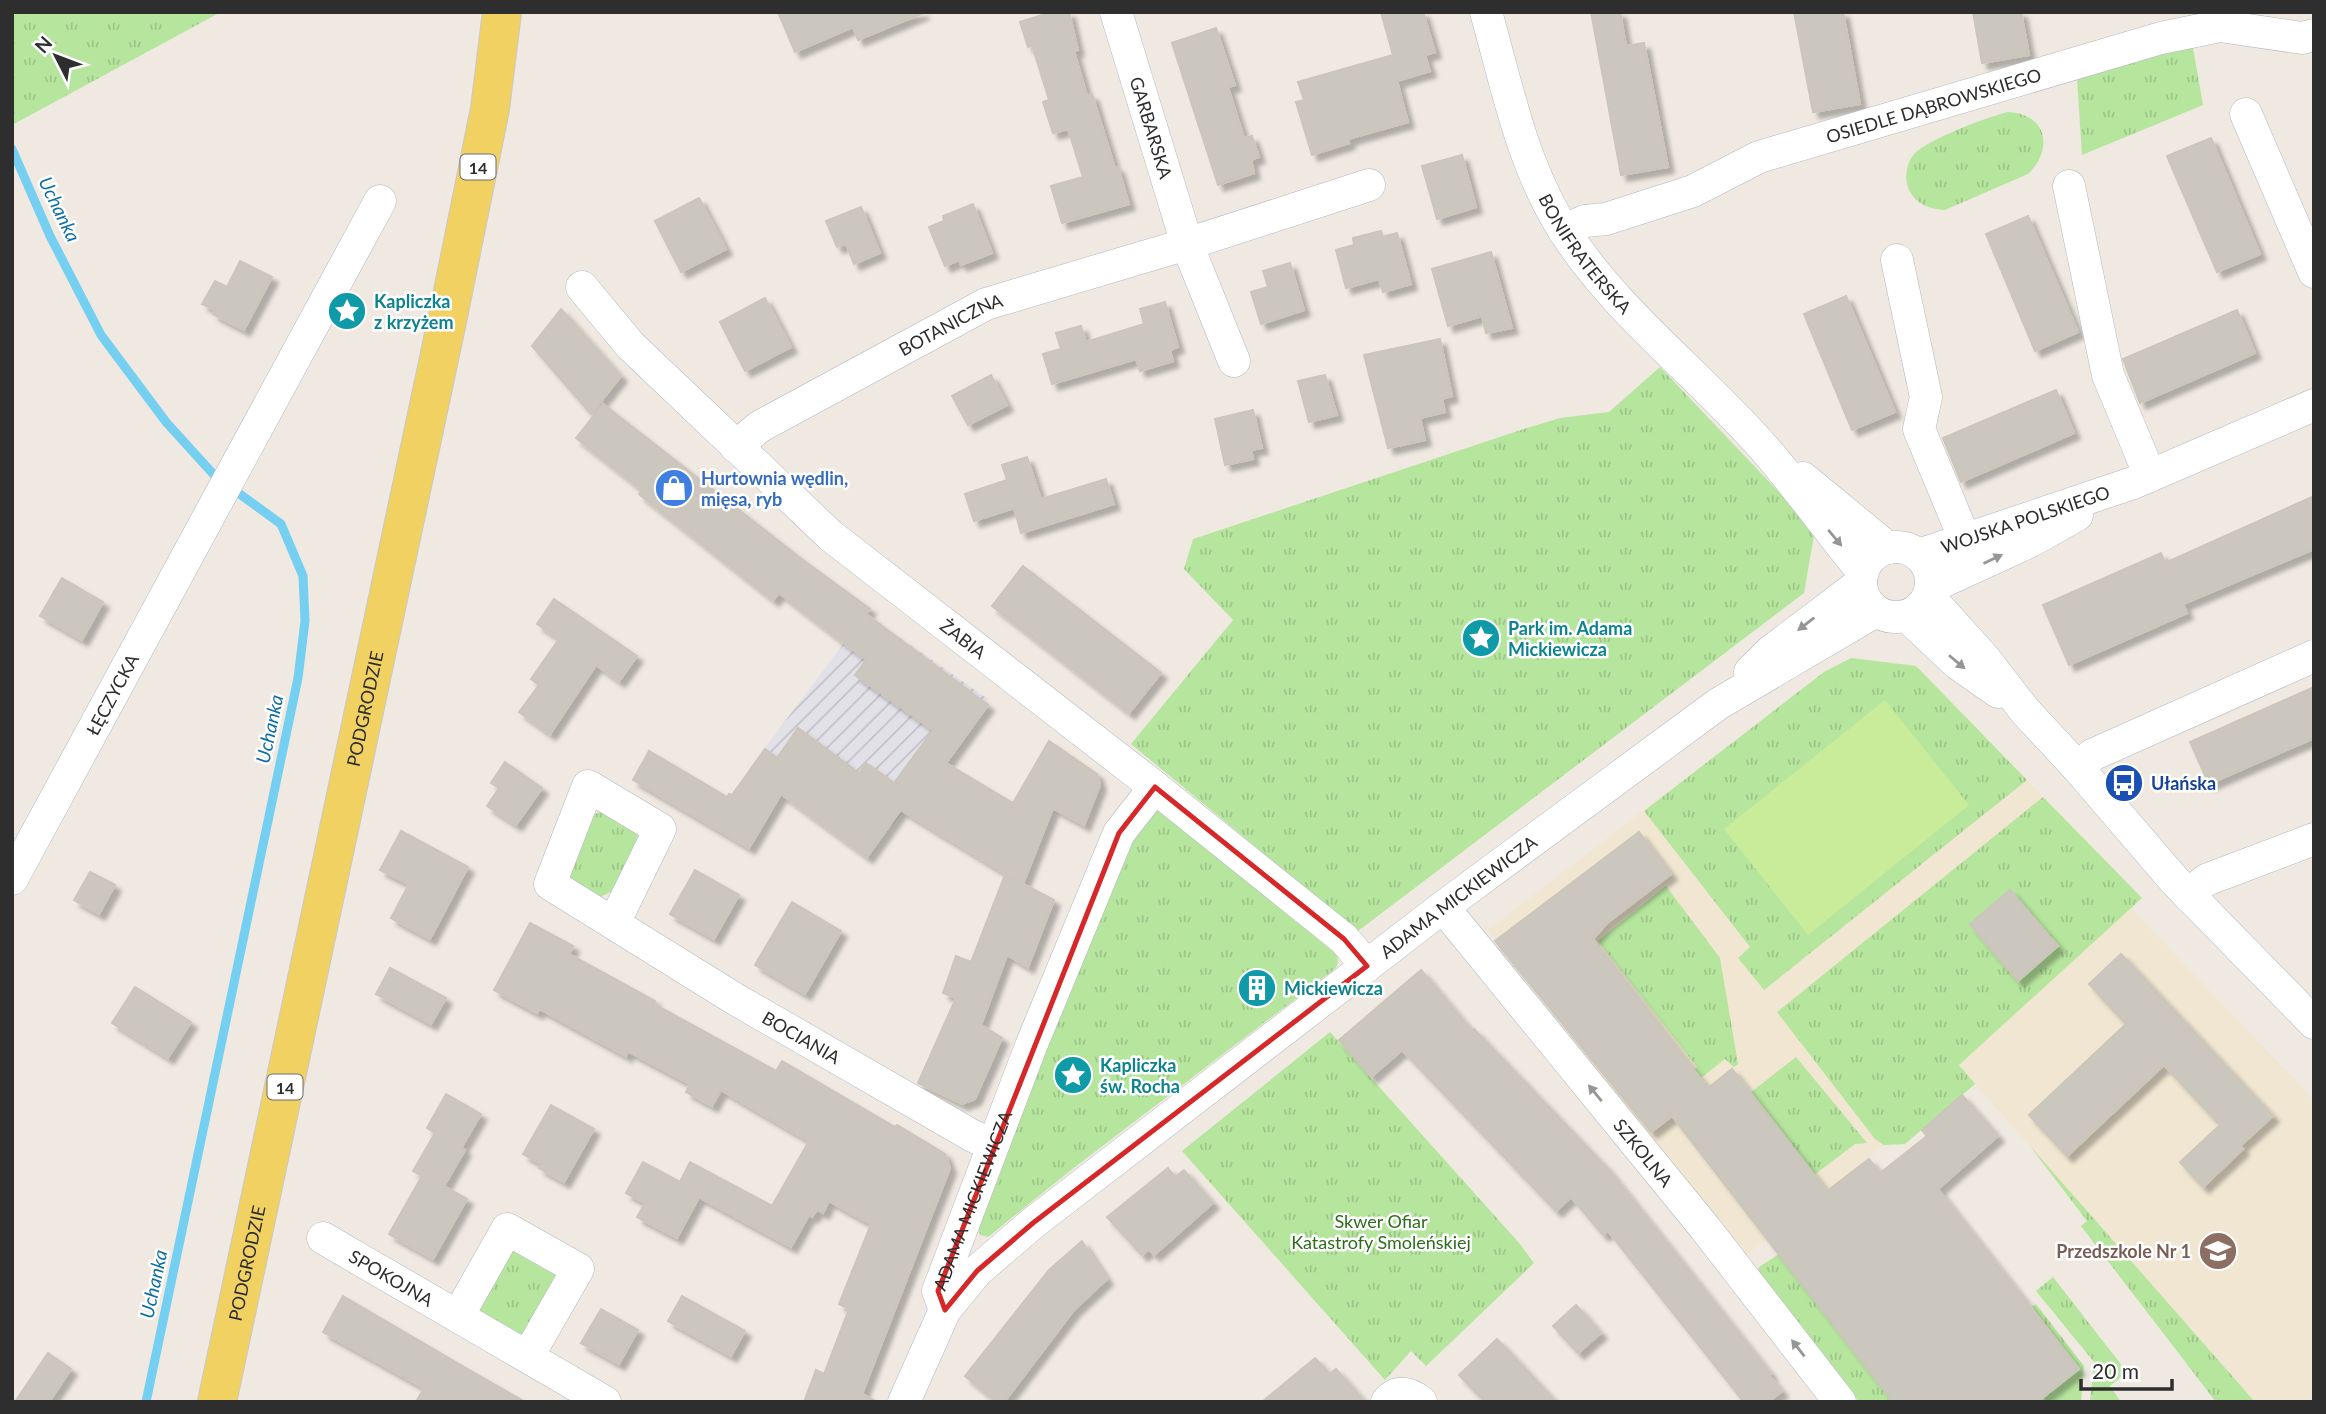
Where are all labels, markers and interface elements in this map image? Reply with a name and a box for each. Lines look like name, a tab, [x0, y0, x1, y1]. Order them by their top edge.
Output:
north arrow	[21, 21, 91, 91]
text: N	[30, 31, 56, 57]
street label: OSIEDLE DĄBROWSKIEGO	[1823, 63, 2044, 148]
street label: GARBARSKA	[1125, 74, 1178, 182]
road number: 14	[461, 154, 496, 180]
water label: Uchanka	[34, 173, 86, 245]
street label: BONIFRATERSKA	[1534, 190, 1637, 319]
street label: BOTANICZNA	[895, 288, 1006, 360]
place icon: Kapliczka z krzyżem	[326, 290, 368, 332]
place label: Kapliczka z krzyżem	[374, 290, 454, 333]
shop icon: Hurtownia wędlin, mięsa, ryb	[653, 467, 695, 509]
place label: Hurtownia wędlin, mięsa, ryb	[701, 467, 848, 510]
street label: WOJSKA POLSKIEGO	[1938, 481, 2112, 558]
one-way arrow	[1828, 529, 1843, 547]
one-way arrow	[1983, 553, 2003, 565]
street label: ŻABIA	[936, 614, 991, 664]
one-way arrow	[1797, 616, 1815, 630]
place icon: Park im. Adama Mickiewicza	[1460, 617, 1502, 659]
place label: Park im. Adama Mickiewicza	[1508, 617, 1632, 660]
street label: ŁĘCZYCKA	[81, 649, 144, 739]
street label: PODGRODZIE	[342, 649, 388, 768]
one-way arrow	[1948, 654, 1966, 670]
water label: Uchanka	[251, 693, 287, 765]
bus stop icon: Ułańska	[2103, 762, 2145, 804]
place label: Ułańska	[2151, 772, 2216, 794]
street label: ADAMA MICKIEWICZA	[1375, 830, 1542, 963]
building icon: Mickiewicza	[1236, 967, 1278, 1009]
place label: Mickiewicza	[1284, 977, 1383, 999]
street label: BOCIANIA	[758, 1006, 845, 1069]
place icon: Kapliczka św. Rocha	[1052, 1054, 1094, 1096]
place label: Kapliczka św. Rocha	[1100, 1054, 1180, 1097]
road number: 14	[268, 1074, 302, 1100]
one-way arrow	[1588, 1085, 1603, 1102]
street label: ADAMA MICKIEWICZA	[928, 1107, 1017, 1294]
street label: SZKOLNA	[1609, 1114, 1678, 1192]
street label: PODGRODZIE	[224, 1203, 270, 1323]
park label: Skwer Ofiar Katastrofy Smoleńskiej	[1291, 1210, 1471, 1253]
school or university icon: Przedszkole Nr 1	[2197, 1230, 2239, 1272]
place label: Przedszkole Nr 1	[2056, 1240, 2191, 1262]
street label: SPOKOJNA	[345, 1245, 438, 1311]
water label: Uchanka	[135, 1248, 171, 1320]
one-way arrow	[1791, 1339, 1806, 1357]
scale bar	[2081, 1348, 2172, 1392]
text: 20 m	[2092, 1358, 2139, 1383]

